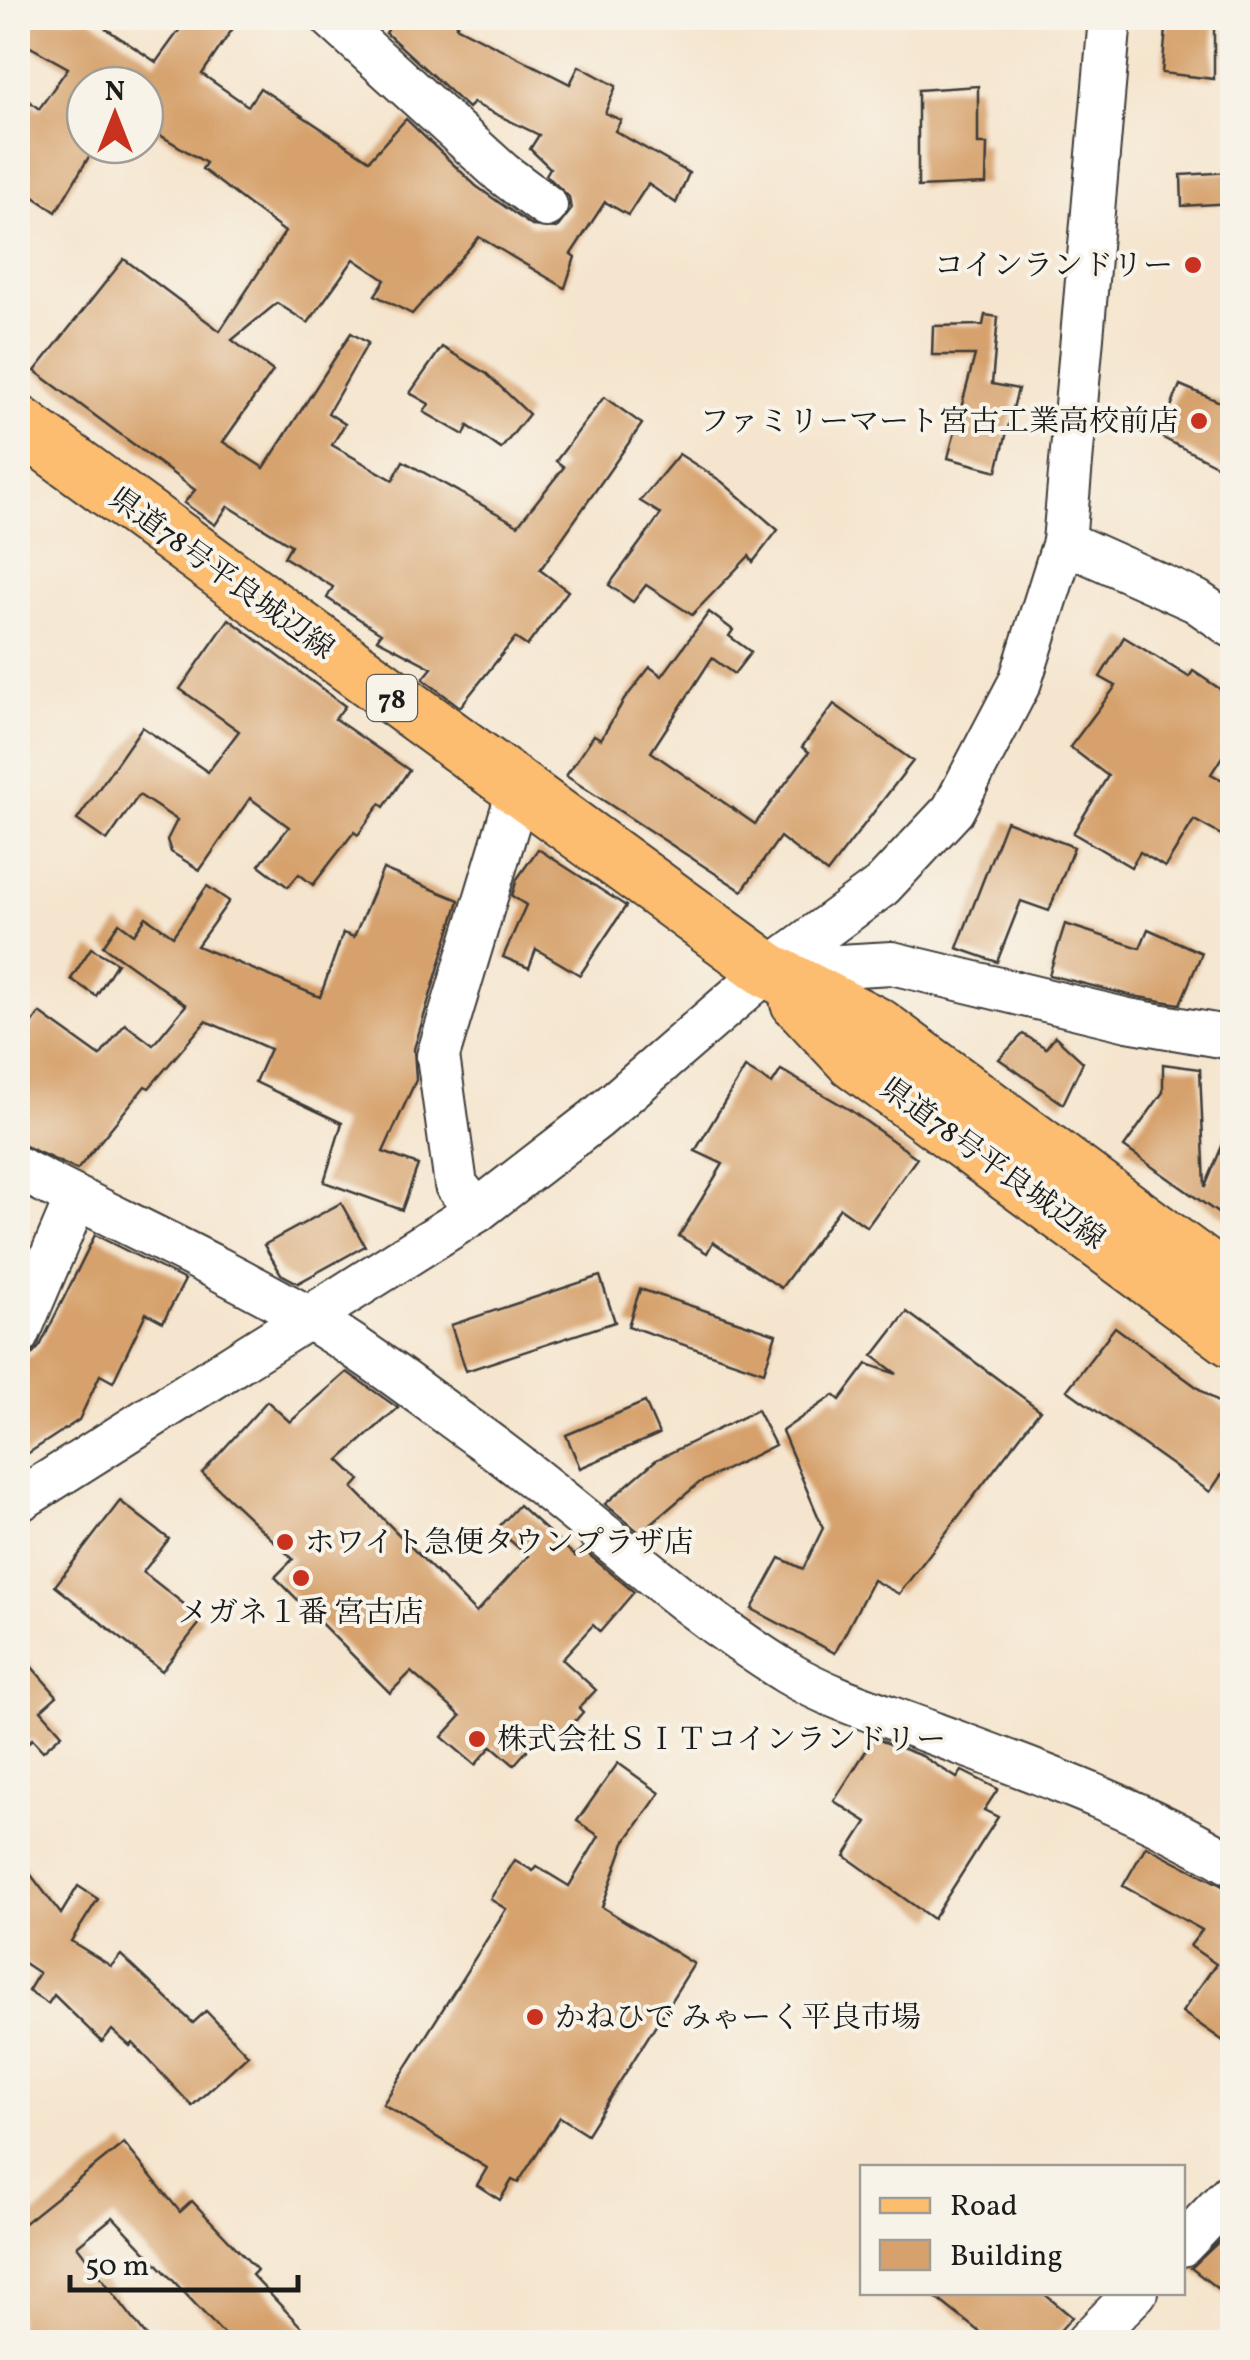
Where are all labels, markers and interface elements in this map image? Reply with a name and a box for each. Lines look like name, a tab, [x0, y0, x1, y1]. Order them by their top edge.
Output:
north arrow	[65, 65, 165, 165]
text: N	[105, 73, 125, 112]
place label: コインランドリー	[934, 246, 1173, 288]
marker: コインランドリー	[1182, 254, 1204, 276]
place label: ファミリーマート宮古工業高校前店	[700, 402, 1179, 444]
marker: ファミリーマート宮古工業高校前店	[1188, 410, 1210, 432]
street label: 県道78号平良城辺線	[100, 479, 342, 671]
road number: 78	[367, 675, 417, 721]
street label: 県道78号平良城辺線	[871, 1069, 1113, 1261]
place label: ホワイト急便タウンプラザ店	[305, 1523, 694, 1565]
marker: ホワイト急便タウンプラザ店	[274, 1531, 296, 1553]
marker: メガネ１番 宮古店	[290, 1567, 312, 1589]
place label: メガネ１番 宮古店	[178, 1593, 424, 1635]
place label: 株式会社ＳＩＴコインランドリー	[497, 1720, 946, 1762]
marker: 株式会社ＳＩＴコインランドリー	[466, 1728, 488, 1750]
place label: かねひで みゃーく平良市場	[555, 1998, 921, 2040]
marker: かねひで みゃーく平良市場	[524, 2006, 546, 2028]
legend	[860, 2165, 1185, 2295]
text: Road	[950, 2186, 1018, 2228]
scale bar	[70, 2230, 298, 2292]
text: Building	[950, 2236, 1063, 2278]
text: 50 m	[85, 2246, 149, 2288]

